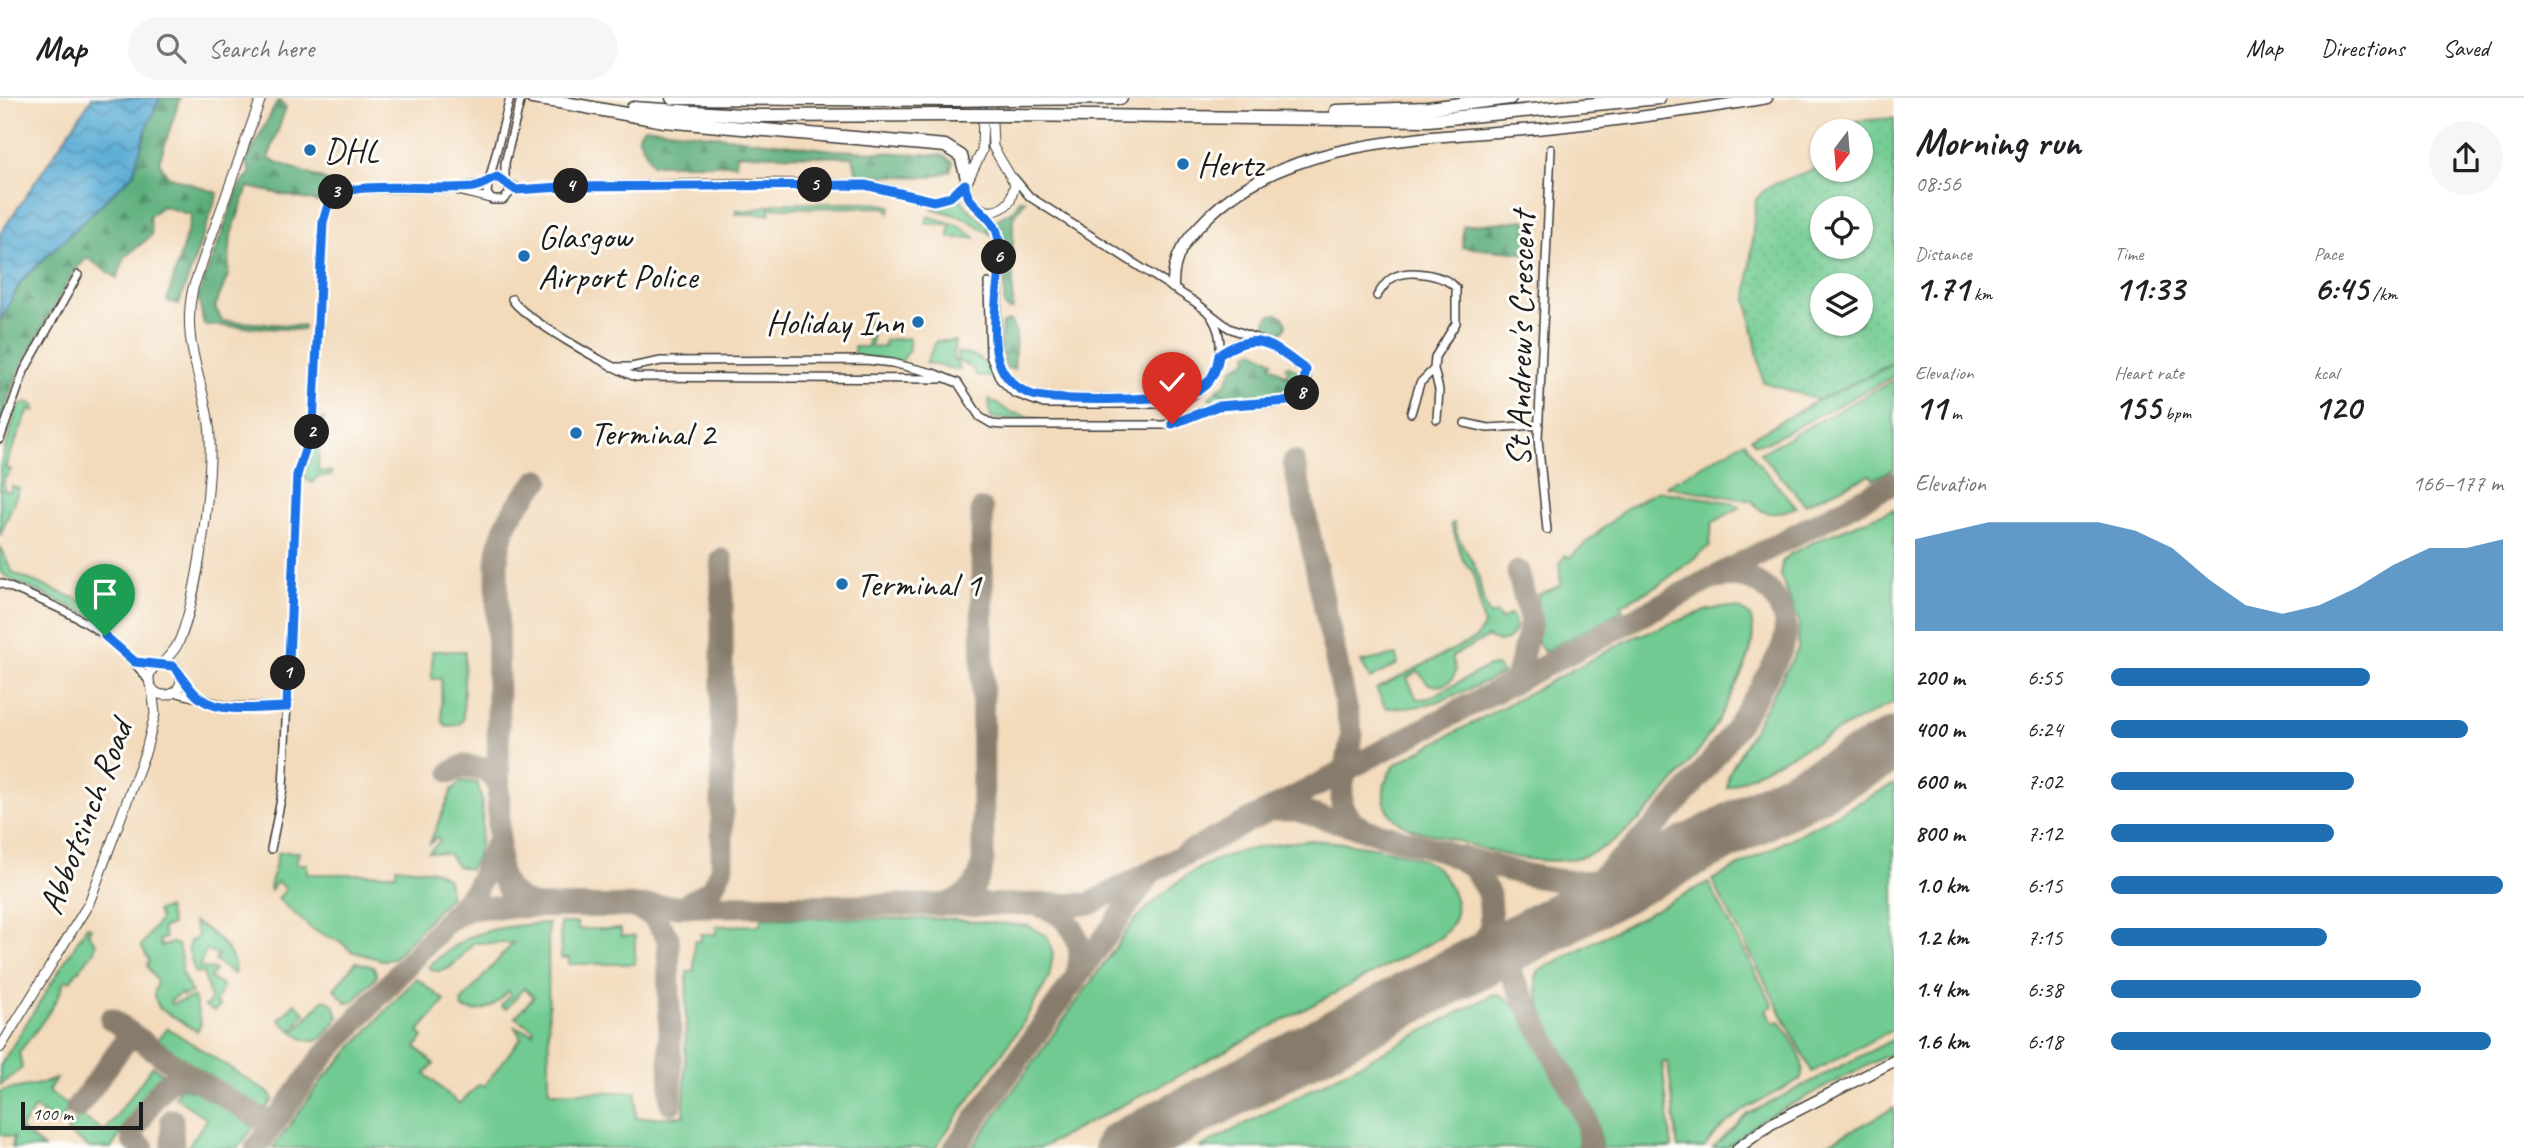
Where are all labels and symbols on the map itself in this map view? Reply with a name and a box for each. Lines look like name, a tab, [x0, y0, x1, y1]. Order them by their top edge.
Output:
north arrow	[1810, 119, 1872, 182]
place label: DHL	[324, 128, 380, 173]
marker: DHL	[302, 142, 318, 158]
place label: Hertz	[1197, 142, 1265, 187]
marker: Hertz	[1175, 156, 1191, 172]
pin: 4	[554, 168, 588, 204]
pin: 5	[798, 168, 832, 202]
pin: 3	[318, 174, 354, 210]
street label: St Andrew's Crescent	[1496, 207, 1545, 467]
place label: Glasgow Airport Police	[538, 214, 700, 299]
pin: 6	[982, 240, 1016, 274]
marker: Glasgow Airport Police	[516, 248, 532, 264]
place label: Holiday Inn	[766, 300, 904, 345]
marker: Holiday Inn	[910, 314, 926, 330]
pin	[1142, 352, 1202, 424]
pin: 8	[1284, 376, 1320, 410]
place label: Terminal 2	[590, 411, 718, 456]
pin: 2	[294, 414, 330, 450]
marker: Terminal 2	[568, 425, 584, 441]
place label: Terminal 1	[856, 562, 983, 607]
pin	[75, 564, 135, 636]
marker: Terminal 1	[834, 576, 850, 592]
pin: 1	[270, 656, 306, 690]
street label: Abbotsinch Road	[28, 709, 145, 920]
scale bar	[21, 1099, 144, 1131]

